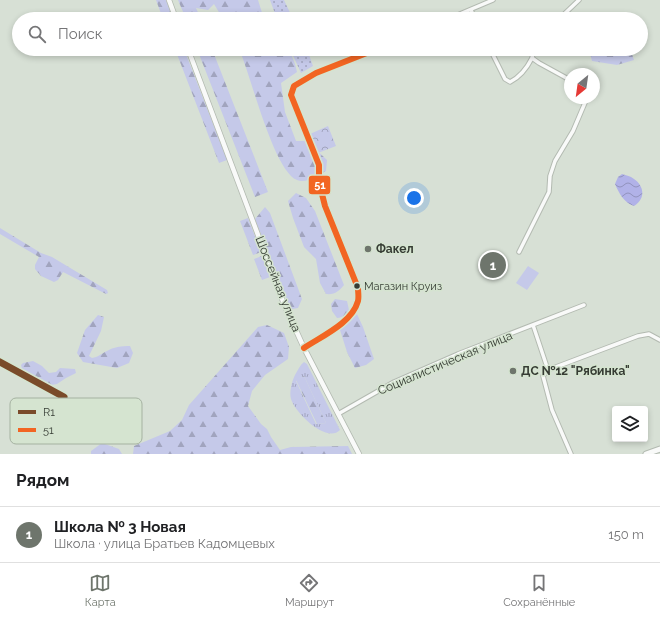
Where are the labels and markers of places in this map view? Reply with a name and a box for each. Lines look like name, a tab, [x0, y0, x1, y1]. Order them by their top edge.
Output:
place label: Факел	[376, 242, 414, 256]
marker: Факел	[363, 244, 373, 254]
pin: 1	[480, 250, 506, 280]
place label: Магазин Круиз	[364, 280, 442, 293]
marker: Магазин Круиз	[352, 281, 362, 291]
place label: ДС №12 "Рябинка"	[521, 364, 630, 378]
marker: ДС №12 "Рябинка"	[508, 366, 518, 376]

